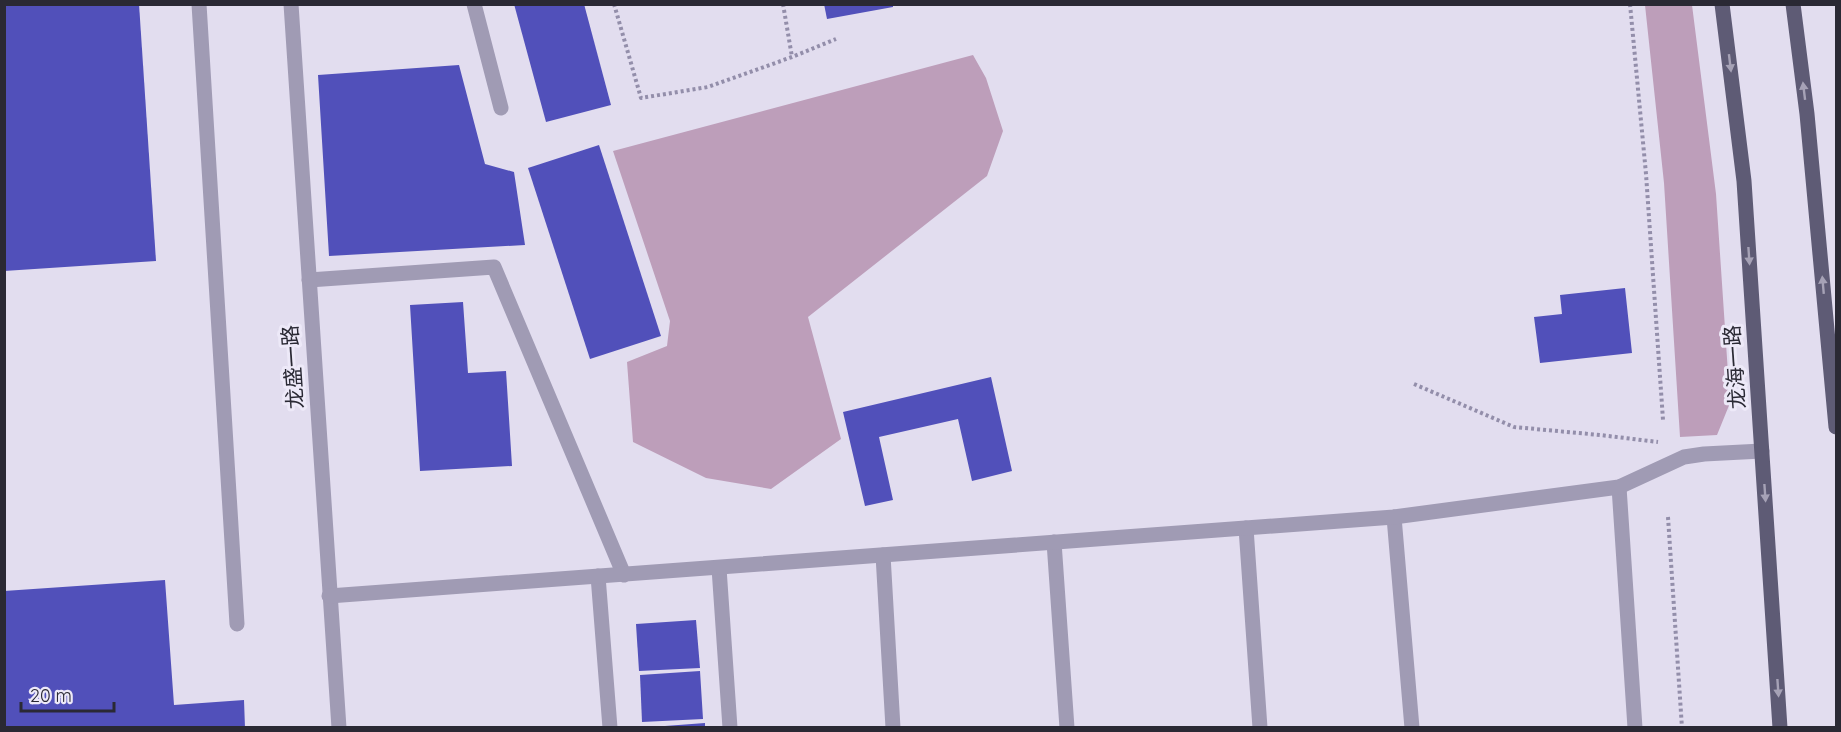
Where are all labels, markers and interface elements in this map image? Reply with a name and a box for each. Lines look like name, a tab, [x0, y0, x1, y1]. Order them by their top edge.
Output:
one-way arrow	[1725, 53, 1734, 72]
one-way arrow	[1800, 81, 1809, 100]
one-way arrow	[1745, 247, 1754, 266]
one-way arrow	[1818, 276, 1828, 295]
street label: 龙盛一路	[276, 324, 308, 410]
street label: 龙海一路	[1718, 324, 1750, 410]
one-way arrow	[1760, 483, 1769, 502]
scale bar	[21, 675, 114, 713]
one-way arrow	[1773, 678, 1782, 697]
text: 20 m	[30, 684, 72, 707]

